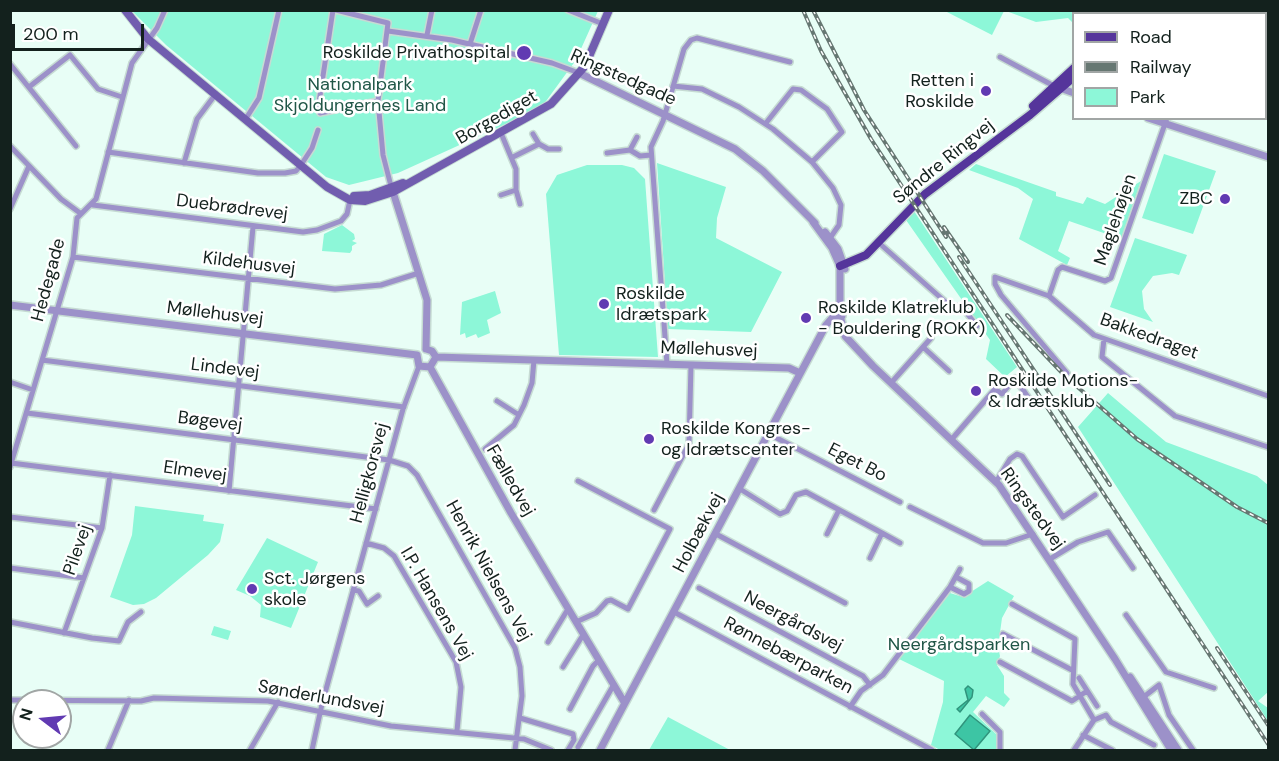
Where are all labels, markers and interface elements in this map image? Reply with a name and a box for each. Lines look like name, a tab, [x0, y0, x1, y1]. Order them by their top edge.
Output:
scale bar	[15, 12, 147, 50]
legend	[1072, 12, 1267, 120]
text: 200 m	[23, 22, 79, 46]
text: Road	[1130, 25, 1172, 49]
place label: Roskilde Privathospital	[323, 42, 510, 64]
marker: Roskilde Privathospital	[515, 44, 533, 62]
street label: Ringstedgade	[567, 45, 679, 111]
text: Railway	[1130, 55, 1192, 79]
place label: Retten i Roskilde	[905, 70, 974, 112]
park label: Nationalpark Skjoldungernes Land	[274, 74, 446, 116]
marker: Retten i Roskilde	[979, 84, 993, 98]
text: Park	[1130, 85, 1166, 109]
street label: Borgediget	[453, 86, 541, 150]
street label: Søndre Ringvej	[889, 115, 999, 209]
street label: Maglehøjen	[1090, 171, 1142, 269]
place label: ZBC	[1180, 188, 1213, 210]
street label: Duebrødrevej	[175, 190, 289, 226]
marker: ZBC	[1218, 192, 1232, 206]
street label: Hedegade	[28, 236, 70, 324]
street label: Kildehusvej	[201, 248, 297, 280]
place label: Roskilde Idrætspark	[616, 283, 707, 326]
street label: Møllehusvej	[166, 297, 264, 331]
marker: Roskilde Idrætspark	[597, 297, 611, 311]
place label: Roskilde Klatreklub - Bouldering (ROKK)	[818, 297, 985, 340]
street label: Bakkedraget	[1097, 309, 1201, 365]
marker: Roskilde Klatreklub - Bouldering (ROKK)	[799, 311, 813, 325]
street label: Møllehusvej	[660, 338, 758, 362]
street label: Lindevej	[189, 354, 261, 384]
place label: Roskilde Motions- & Idrætsklub	[988, 370, 1138, 412]
marker: Roskilde Motions- & Idrætsklub	[969, 384, 983, 398]
street label: Bøgevej	[177, 407, 243, 437]
place label: Roskilde Kongres- og Idrætscenter	[661, 418, 811, 460]
street label: Helligkorsvej	[346, 421, 394, 525]
marker: Roskilde Kongres- og Idrætscenter	[642, 432, 656, 446]
street label: Eget Bo	[824, 439, 890, 487]
street label: Fælledvej	[481, 442, 539, 520]
street label: Elmevej	[162, 457, 228, 487]
street label: Ringstedvej	[995, 464, 1069, 554]
street label: Holbækvej	[669, 489, 729, 577]
street label: Henrik Nielsens Vej	[440, 497, 536, 645]
street label: Pilevej	[59, 522, 97, 578]
street label: I.P. Hansens Vej	[395, 544, 477, 664]
place label: Sct. Jørgens skole	[264, 568, 365, 610]
marker: Sct. Jørgens skole	[245, 582, 259, 596]
street label: Neergårdsvej	[740, 587, 846, 657]
street label: Rønnebærparken	[720, 613, 856, 699]
park label: Neergårdsparken	[888, 634, 1030, 656]
street label: Sønderlundsvej	[256, 676, 386, 720]
north arrow	[12, 689, 72, 749]
text: N	[14, 706, 38, 723]

